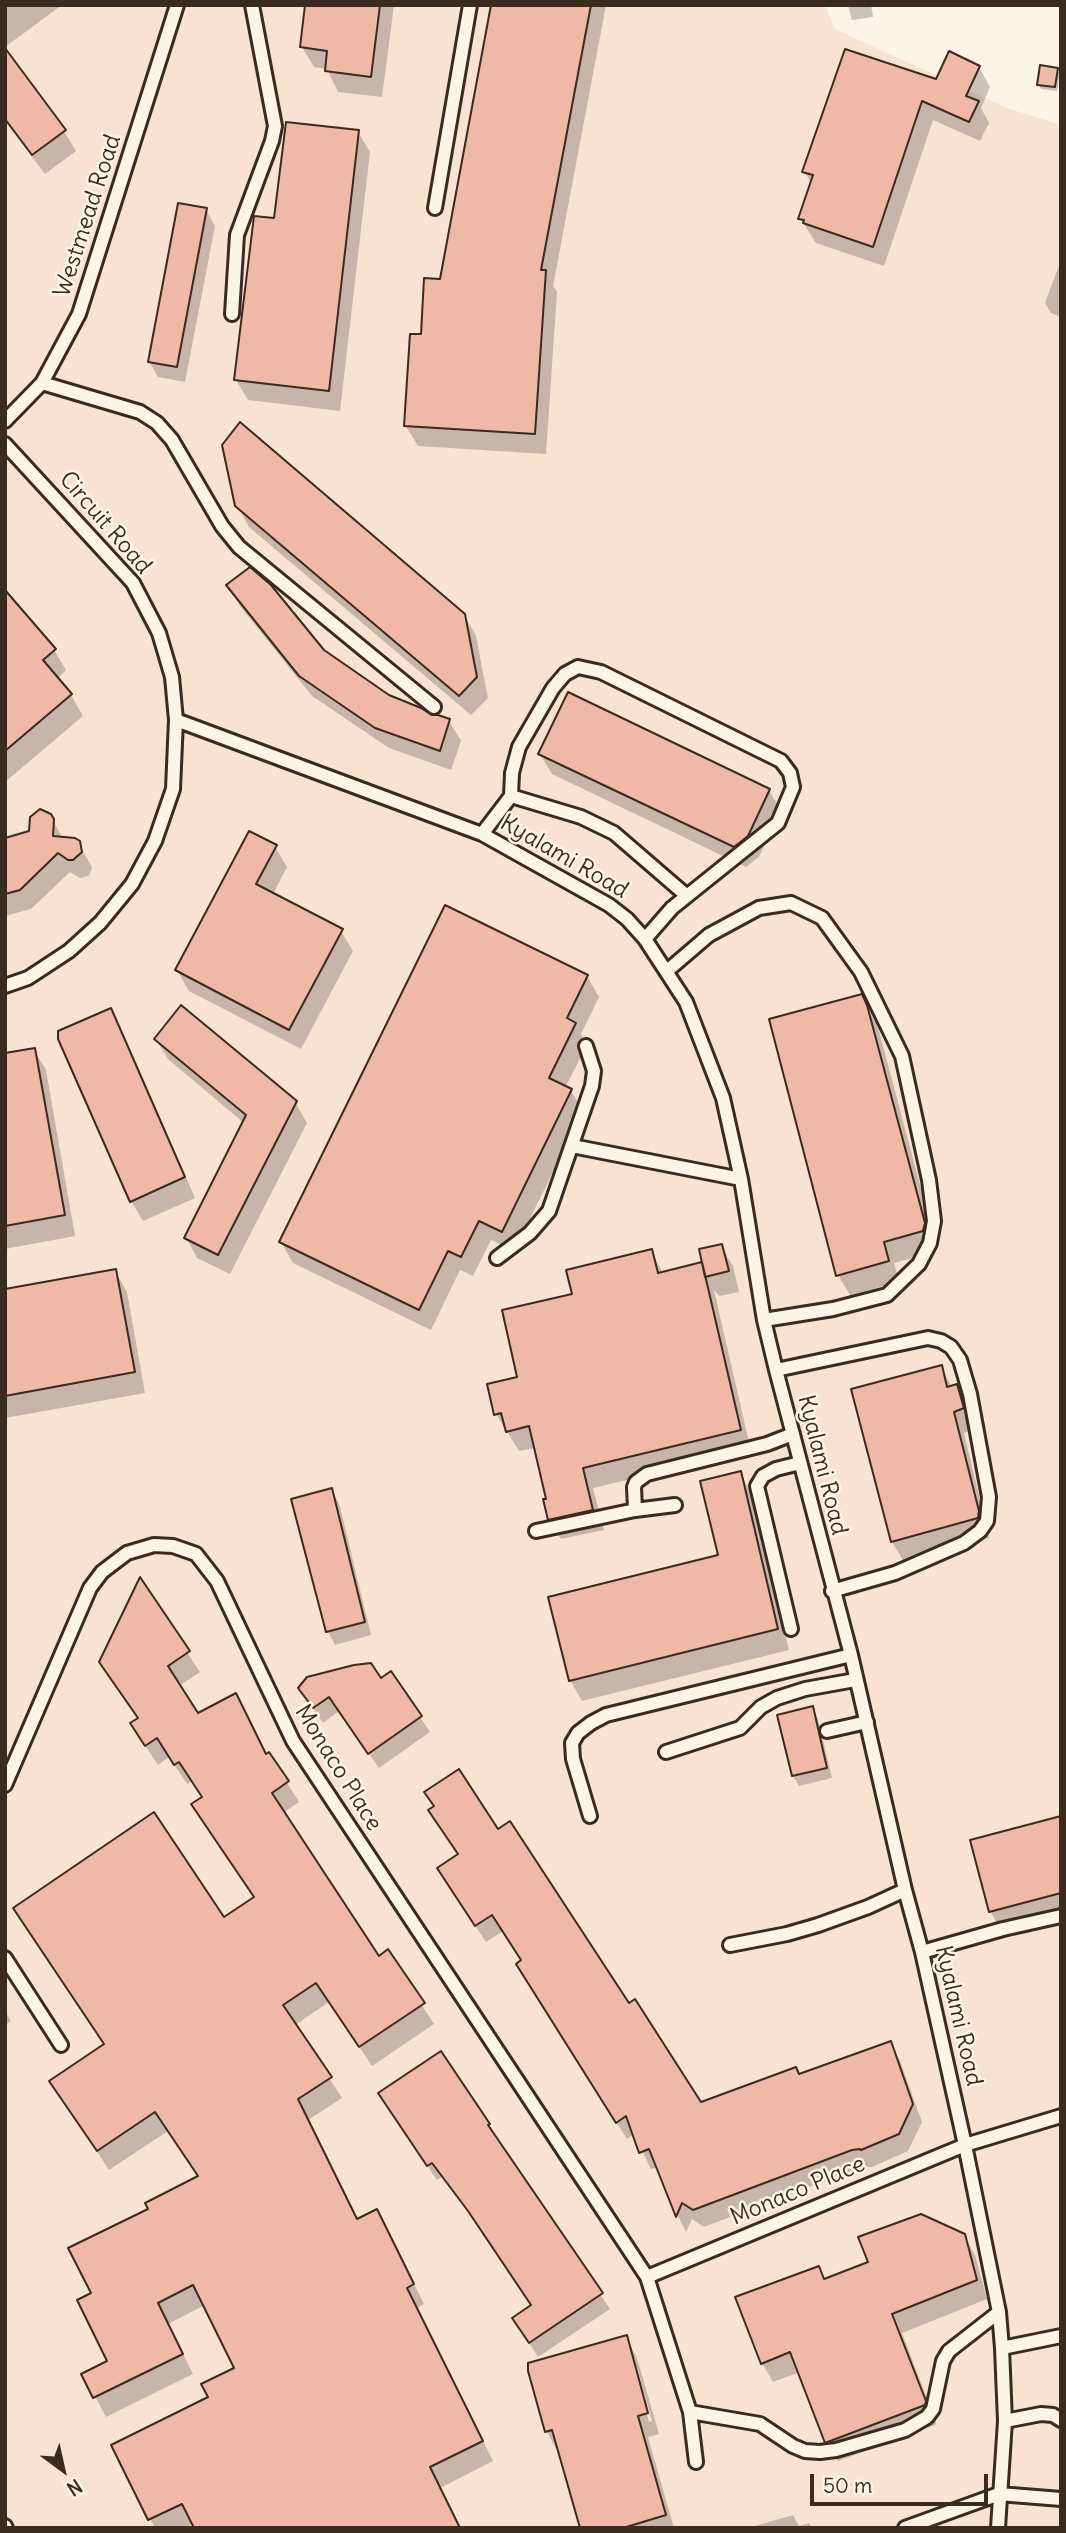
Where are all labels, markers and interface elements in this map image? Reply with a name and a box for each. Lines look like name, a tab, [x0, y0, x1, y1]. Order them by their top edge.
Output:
street label: Westmead Road	[49, 131, 127, 301]
street label: Circuit Road	[53, 466, 157, 580]
street label: Kyalami Road	[495, 809, 633, 905]
street label: Kyalami Road	[791, 1392, 853, 1538]
street label: Monaco Place	[288, 1700, 388, 1836]
street label: Kyalami Road	[928, 1943, 988, 2089]
street label: Monaco Place	[727, 2150, 869, 2232]
north arrow	[28, 2435, 98, 2505]
scale bar	[814, 2460, 992, 2504]
text: 50 m	[823, 2472, 872, 2499]
text: N	[62, 2474, 86, 2501]

